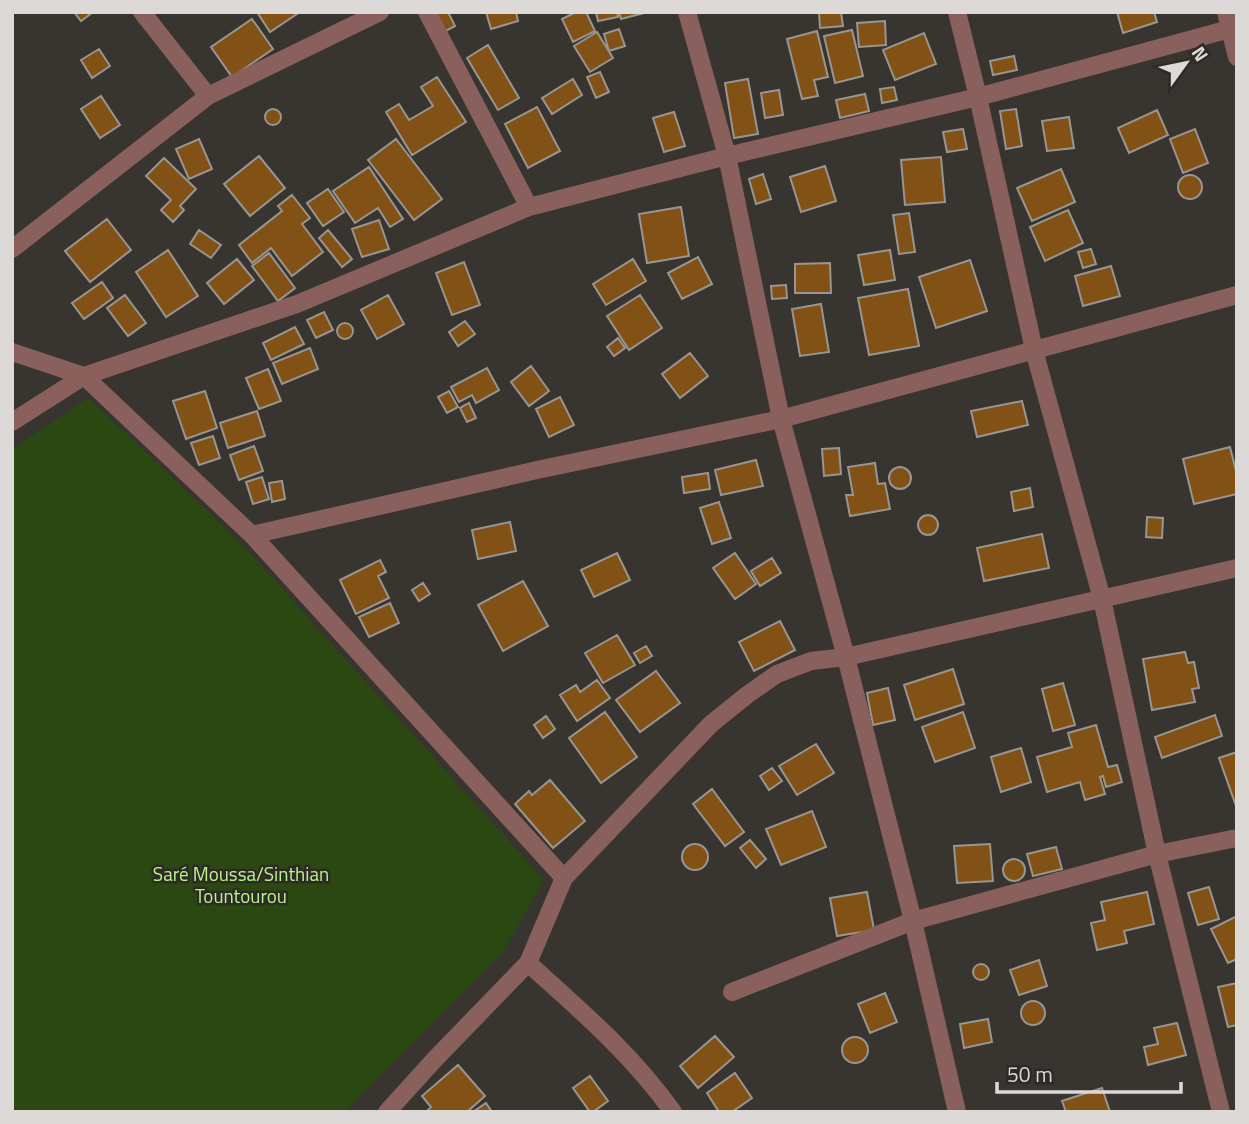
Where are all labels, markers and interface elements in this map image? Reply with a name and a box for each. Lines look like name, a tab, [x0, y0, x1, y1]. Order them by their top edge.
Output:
north arrow	[1151, 28, 1221, 98]
text: N	[1185, 40, 1216, 67]
park label: Saré Moussa/Sinthian Tountourou	[153, 859, 329, 910]
scale bar	[997, 1050, 1181, 1094]
text: 50 m	[1007, 1058, 1053, 1090]

